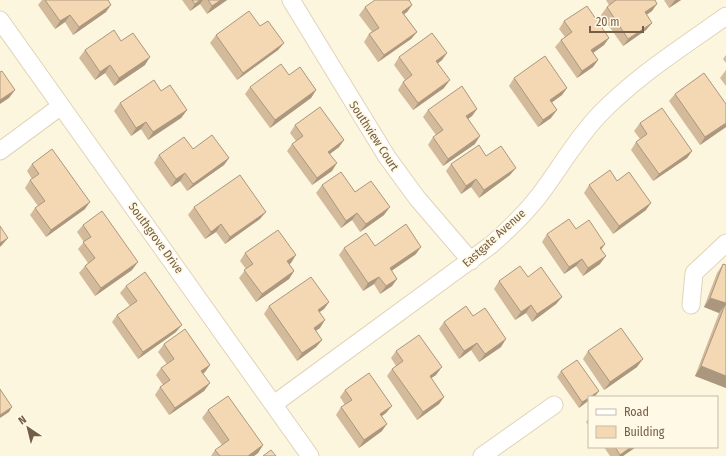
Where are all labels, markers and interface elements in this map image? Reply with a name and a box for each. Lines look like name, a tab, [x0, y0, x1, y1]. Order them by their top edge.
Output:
scale bar	[590, 8, 643, 34]
text: 20 m	[596, 15, 620, 29]
street label: Southview Court	[346, 99, 402, 174]
street label: Southgrove Drive	[126, 200, 186, 276]
street label: Eastgate Avenue	[460, 206, 528, 270]
legend	[588, 396, 718, 448]
text: Road	[624, 405, 649, 419]
north arrow	[8, 408, 48, 448]
text: N	[16, 413, 29, 427]
text: Building	[624, 425, 665, 439]

